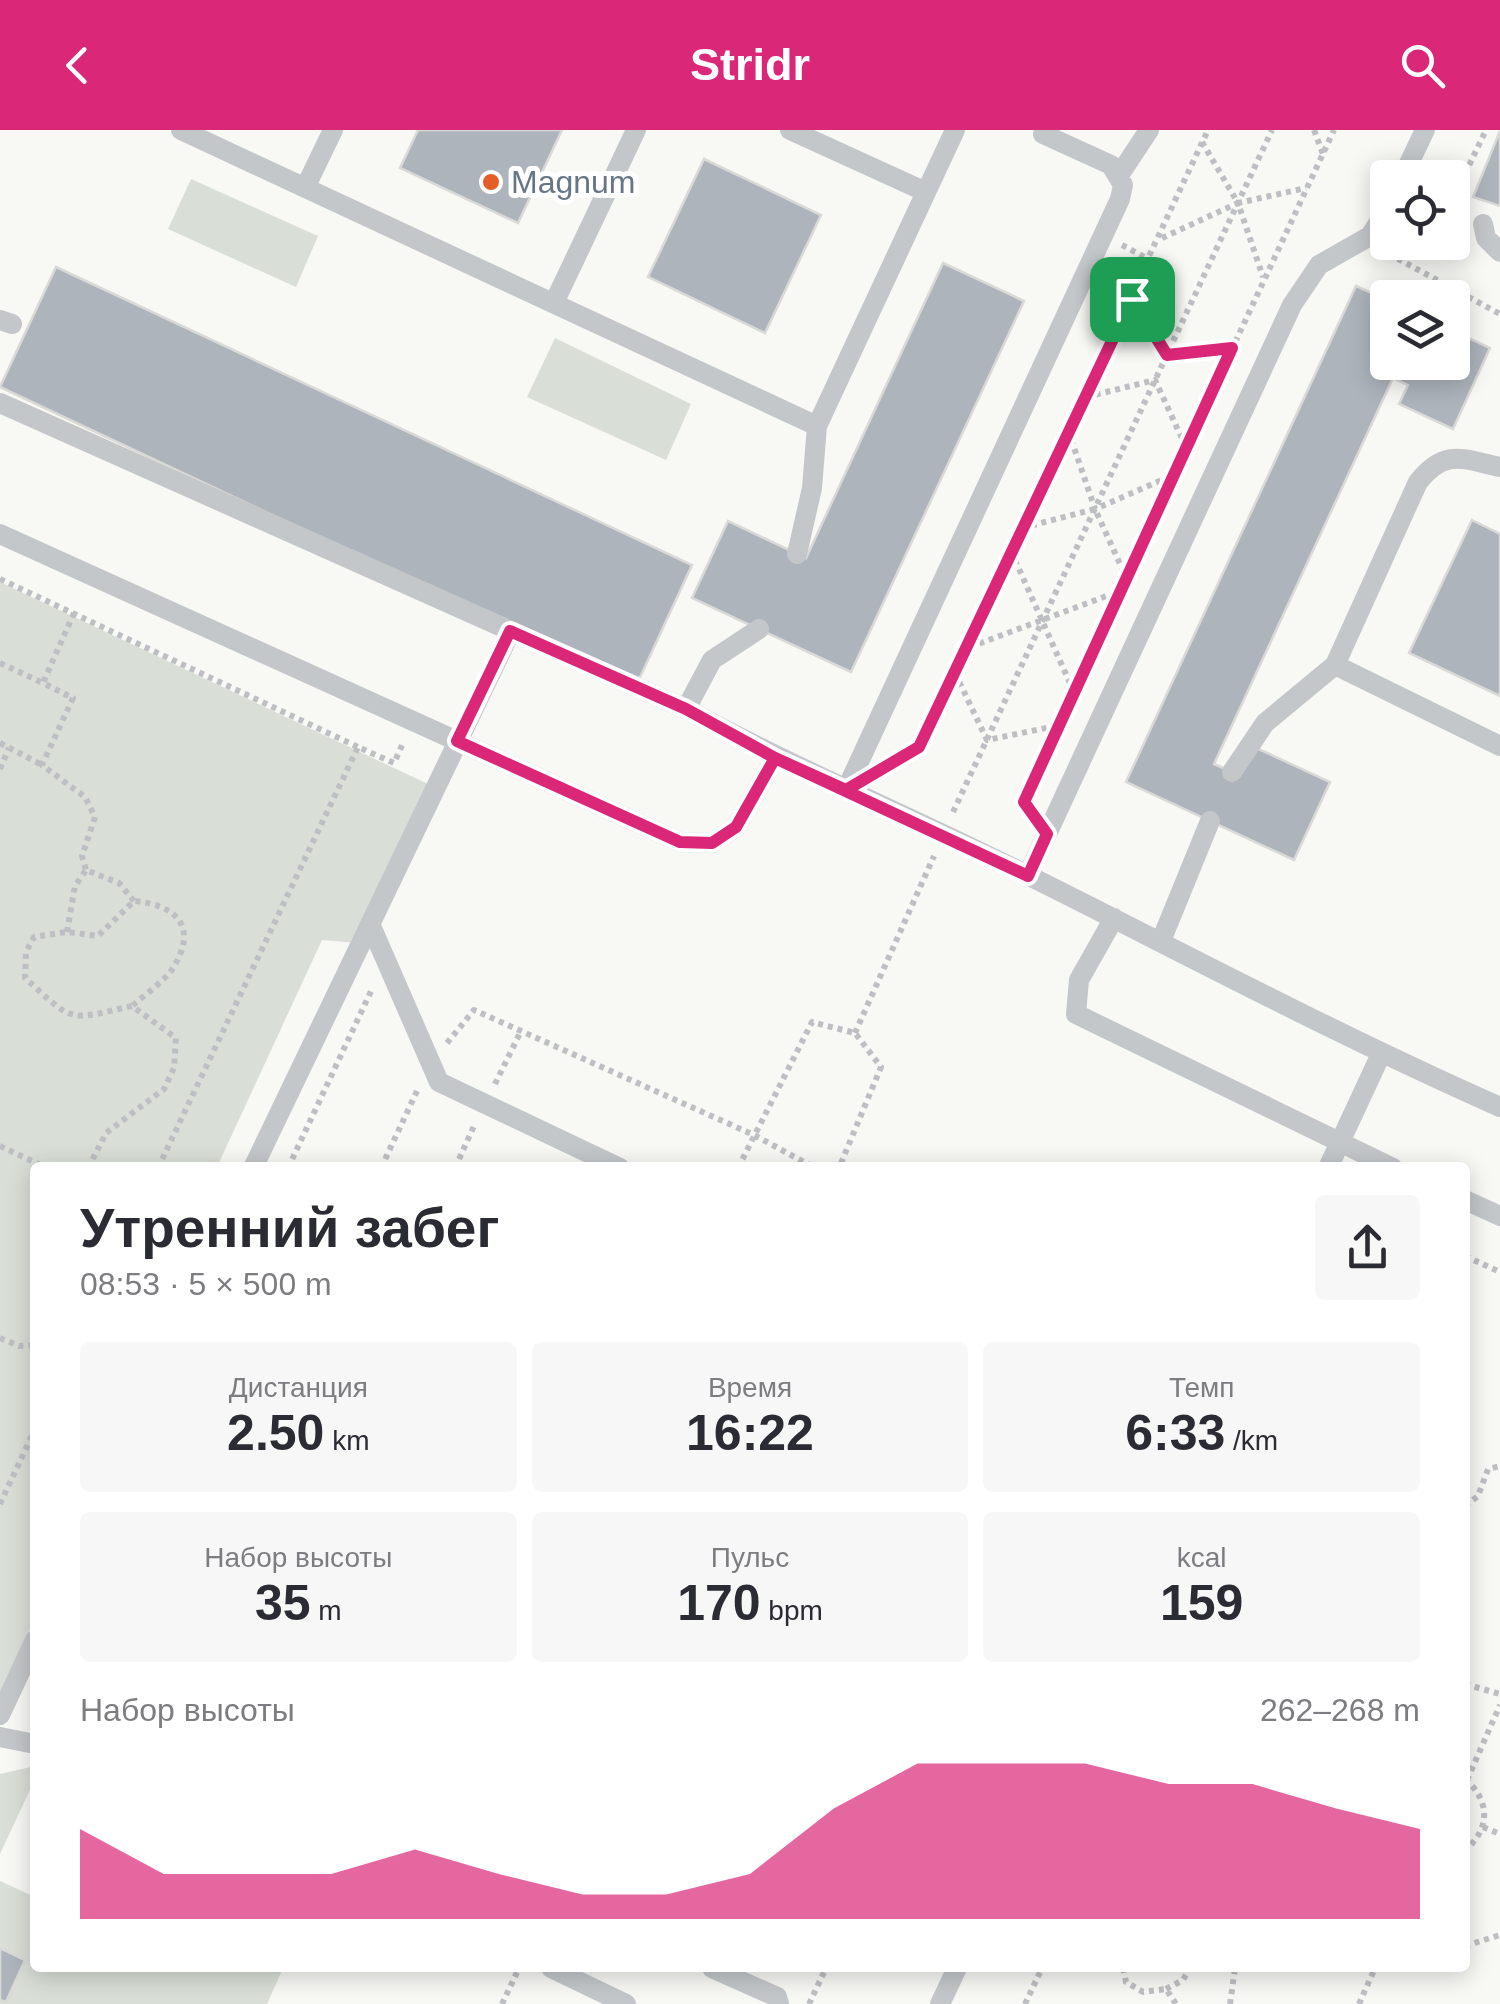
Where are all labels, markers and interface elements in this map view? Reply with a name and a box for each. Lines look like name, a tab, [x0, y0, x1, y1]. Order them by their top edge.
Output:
icon: back	[50, 38, 105, 93]
icon: search	[1395, 38, 1450, 93]
text: Stridr	[690, 39, 810, 90]
map controls	[1370, 160, 1470, 380]
button: locate	[1370, 160, 1470, 260]
place label: Magnum	[511, 164, 636, 200]
marker: Magnum	[480, 171, 502, 193]
pin	[1090, 257, 1175, 342]
icon: arrive	[1105, 272, 1160, 327]
button: layers	[1370, 280, 1470, 380]
button: share	[1315, 1195, 1420, 1300]
text: Утренний забег	[80, 1197, 499, 1259]
text: 08:53 · 5 × 500 m	[80, 1266, 332, 1302]
text: Дистанция	[229, 1372, 368, 1403]
text: Время	[708, 1372, 792, 1403]
text: Темп	[1169, 1372, 1234, 1403]
text: 2.50	[227, 1405, 324, 1461]
text: 16:22	[686, 1405, 814, 1461]
text: 6:33	[1125, 1405, 1225, 1461]
text: km	[324, 1425, 370, 1456]
text: /km	[1225, 1425, 1278, 1456]
text: Набор высоты	[204, 1542, 392, 1573]
text: Пульс	[711, 1542, 789, 1573]
text: kcal	[1177, 1542, 1227, 1573]
text: 35	[255, 1575, 311, 1631]
text: 170	[677, 1575, 761, 1631]
text: 159	[1160, 1575, 1243, 1631]
text: m	[311, 1595, 342, 1626]
text: bpm	[761, 1595, 823, 1626]
text: Набор высоты	[80, 1692, 295, 1728]
text: 262–268 m	[1260, 1692, 1420, 1728]

